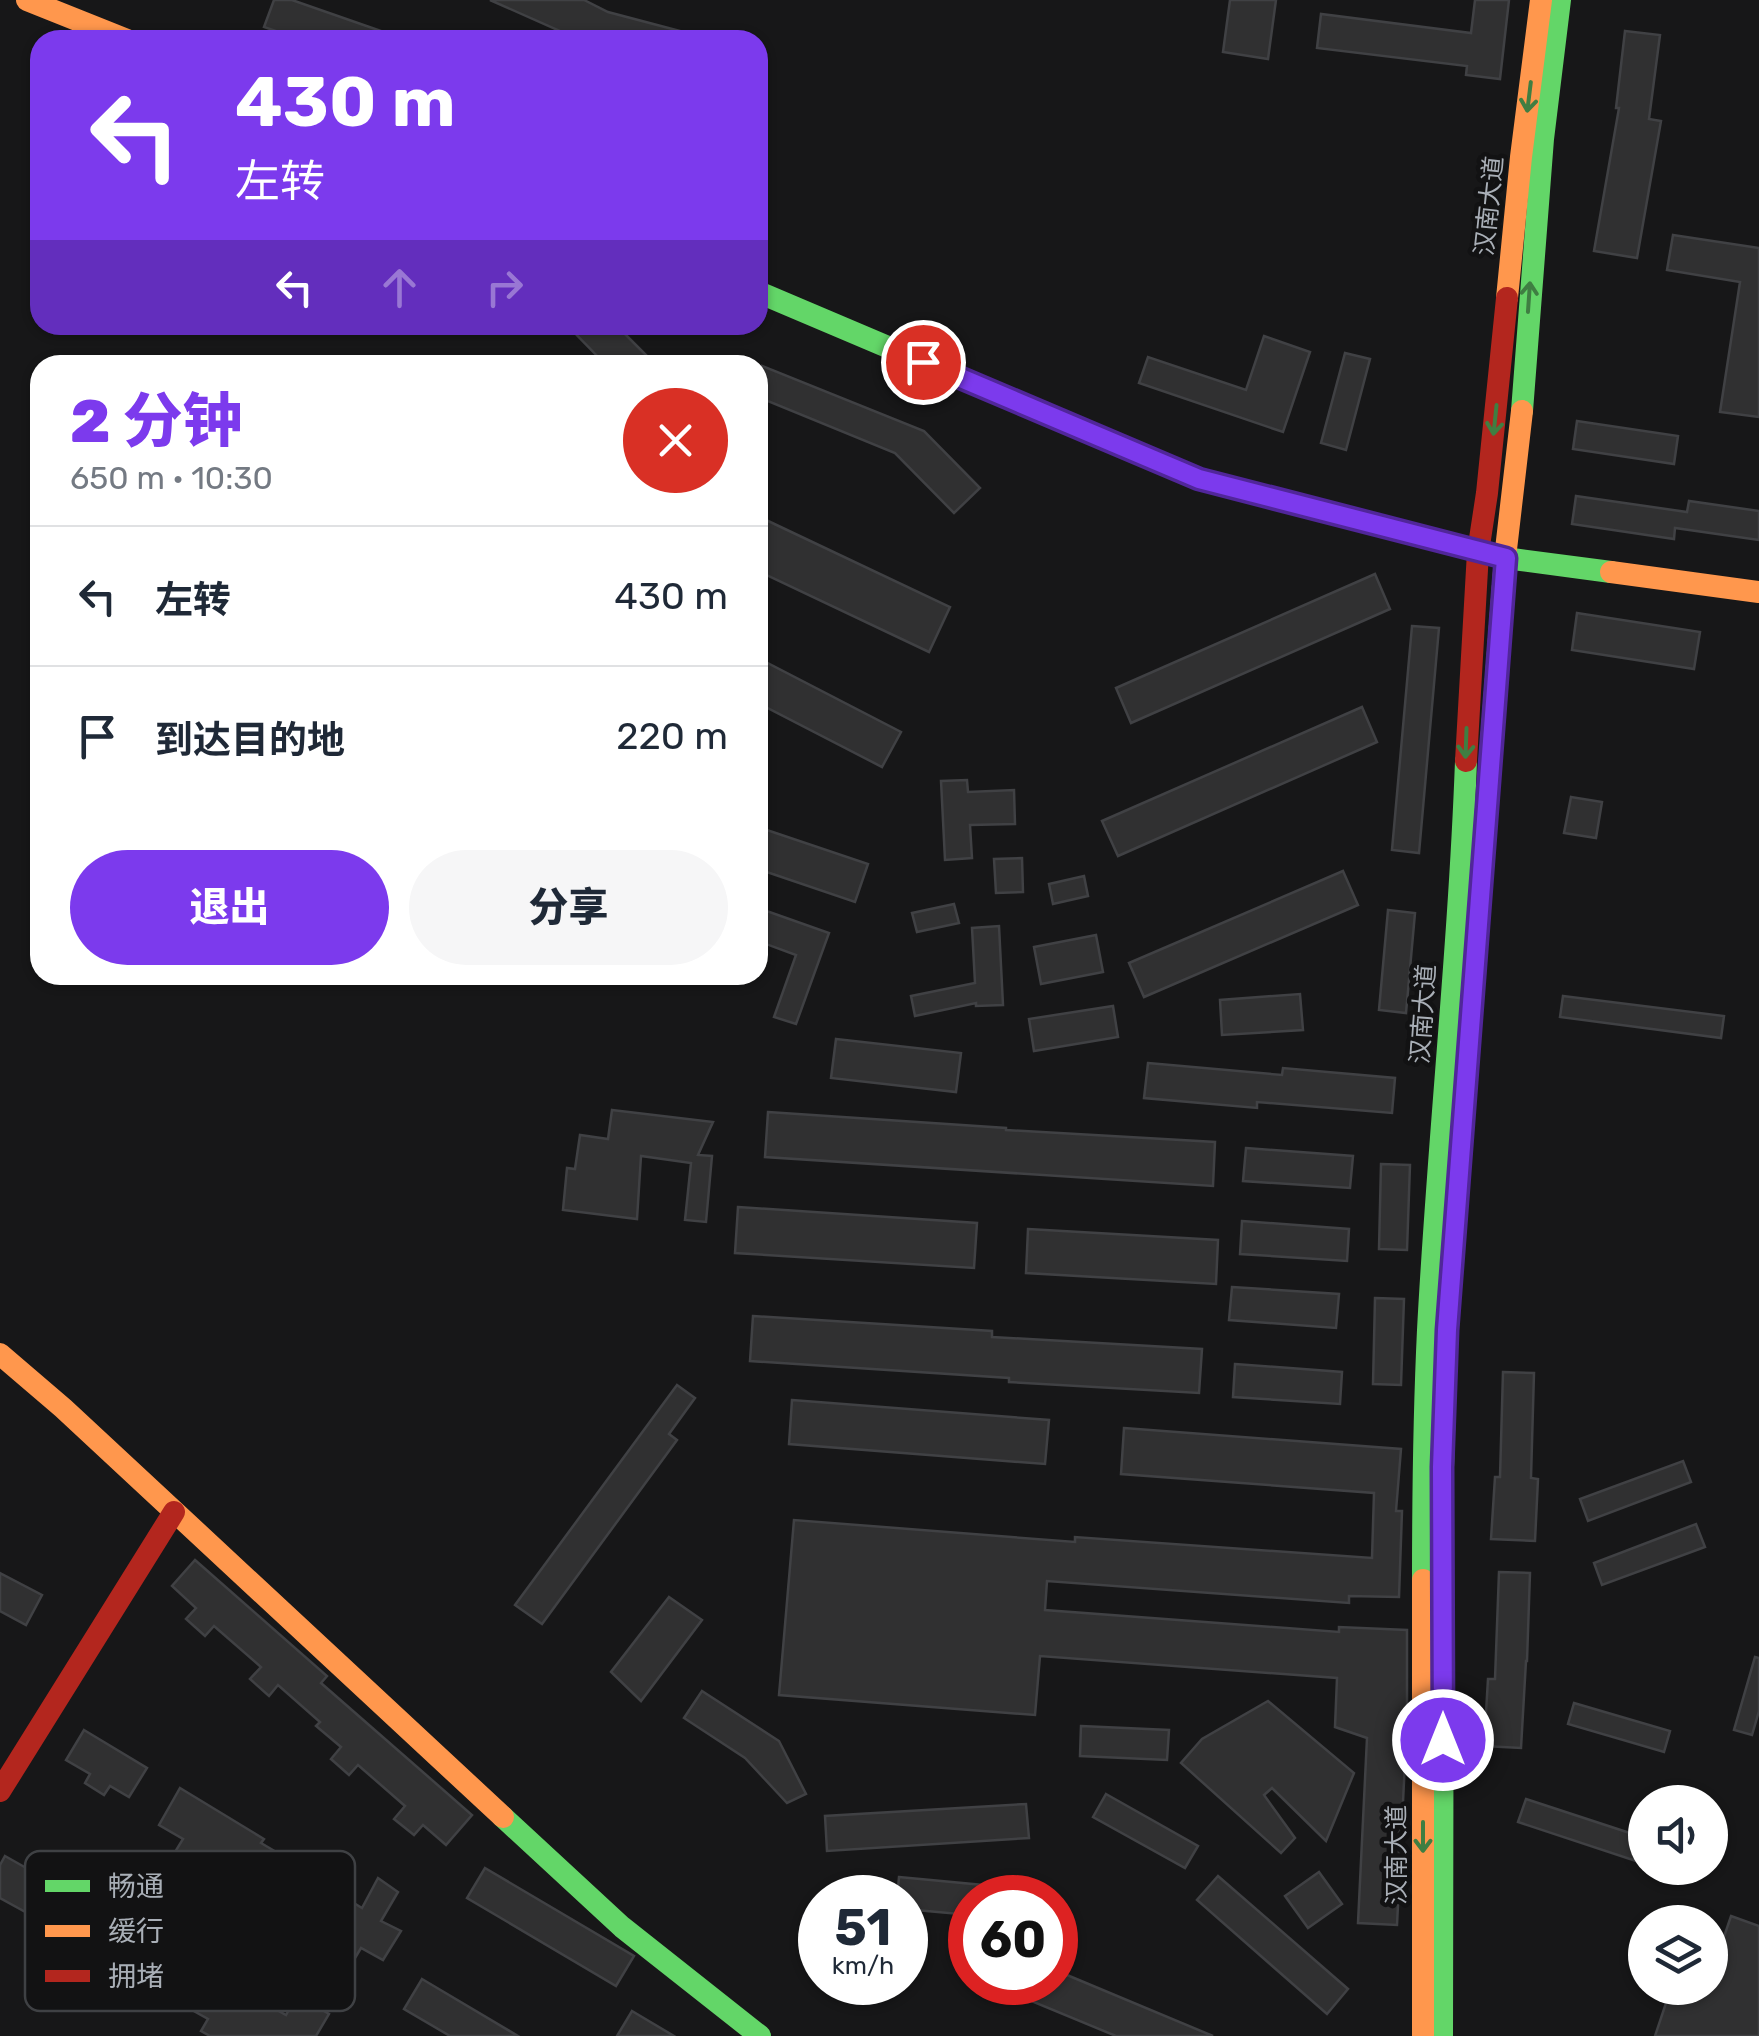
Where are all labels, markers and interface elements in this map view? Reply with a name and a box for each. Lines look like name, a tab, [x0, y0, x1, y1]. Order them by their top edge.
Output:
text: 430 m	[235, 61, 456, 144]
icon: left	[70, 70, 200, 200]
one-way arrow	[1519, 80, 1537, 112]
text: 左转	[235, 155, 325, 208]
street label: 汉南大道	[1469, 155, 1509, 257]
icon: left	[267, 260, 322, 315]
icon: ahead	[372, 260, 427, 315]
icon: right	[477, 260, 532, 315]
one-way arrow	[1520, 281, 1539, 314]
pin	[881, 320, 966, 405]
icon: arrive	[896, 335, 951, 390]
text: 2 分钟	[70, 386, 243, 457]
button: close	[623, 388, 728, 493]
one-way arrow	[1485, 403, 1504, 435]
text: 650 m · 10:30	[70, 459, 273, 497]
icon: left	[70, 569, 125, 624]
text: 430 m	[614, 573, 728, 619]
text: 左转	[155, 577, 231, 623]
icon: arrive	[70, 709, 125, 764]
text: 220 m	[616, 713, 728, 759]
text: 到达目的地	[155, 717, 345, 763]
one-way arrow	[1457, 727, 1476, 759]
button: 退出	[70, 850, 389, 965]
button: 分享	[409, 850, 728, 965]
street label: 汉南大道	[1405, 963, 1441, 1065]
position arrow	[1391, 1688, 1495, 1792]
map controls	[1628, 1785, 1728, 2005]
button: sound	[1628, 1785, 1728, 1885]
street label: 汉南大道	[1382, 1805, 1411, 1905]
one-way arrow	[1414, 1820, 1432, 1853]
legend	[25, 1851, 355, 2011]
text: 畅通	[108, 1870, 164, 1903]
speed limit sign: 60	[948, 1875, 1078, 2005]
text: 51	[835, 1898, 891, 1958]
button: layers	[1628, 1905, 1728, 2005]
text: 缓行	[108, 1915, 164, 1948]
text: km/h	[832, 1951, 894, 1980]
text: 拥堵	[108, 1960, 164, 1993]

